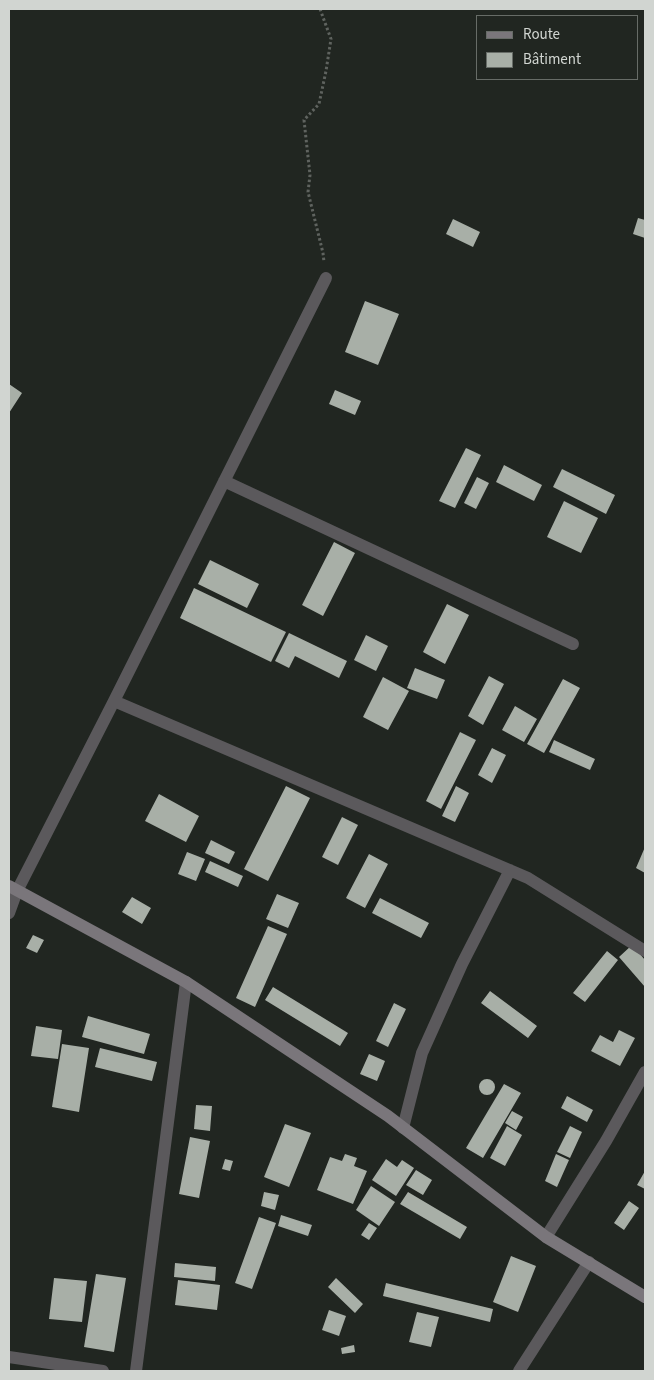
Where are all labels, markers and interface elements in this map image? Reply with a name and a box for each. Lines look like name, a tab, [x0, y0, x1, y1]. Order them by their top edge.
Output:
legend	[477, 15, 639, 80]
text: Route	[523, 24, 560, 45]
text: Bâtiment	[523, 49, 581, 70]

